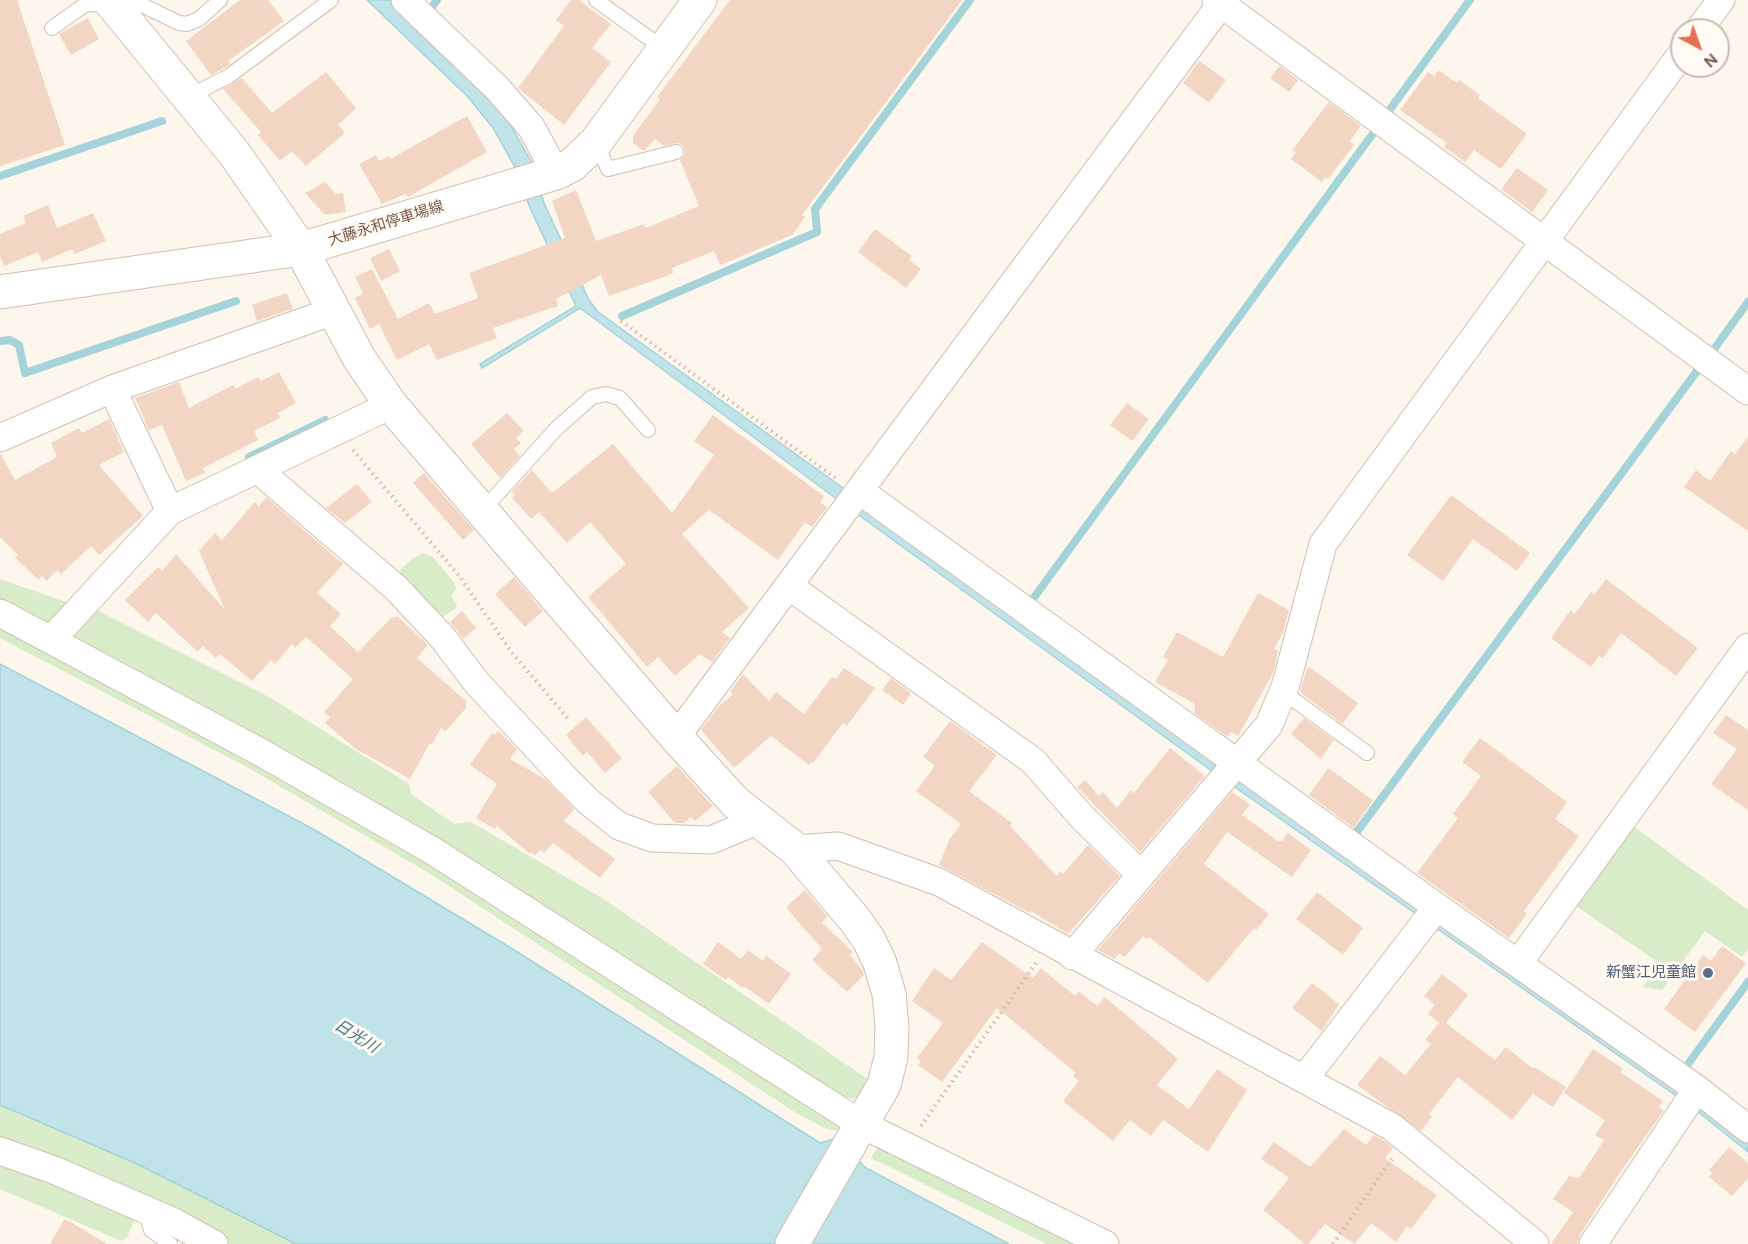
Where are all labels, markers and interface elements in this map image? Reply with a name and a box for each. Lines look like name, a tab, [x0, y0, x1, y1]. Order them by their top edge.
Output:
north arrow	[1670, 18, 1730, 78]
text: N	[1700, 49, 1722, 72]
street label: 大藤永和停車場線	[326, 198, 446, 250]
place label: 新蟹江児童館	[1606, 964, 1696, 982]
marker: 新蟹江児童館	[1701, 966, 1715, 980]
water label: 日光川	[331, 1016, 381, 1058]

